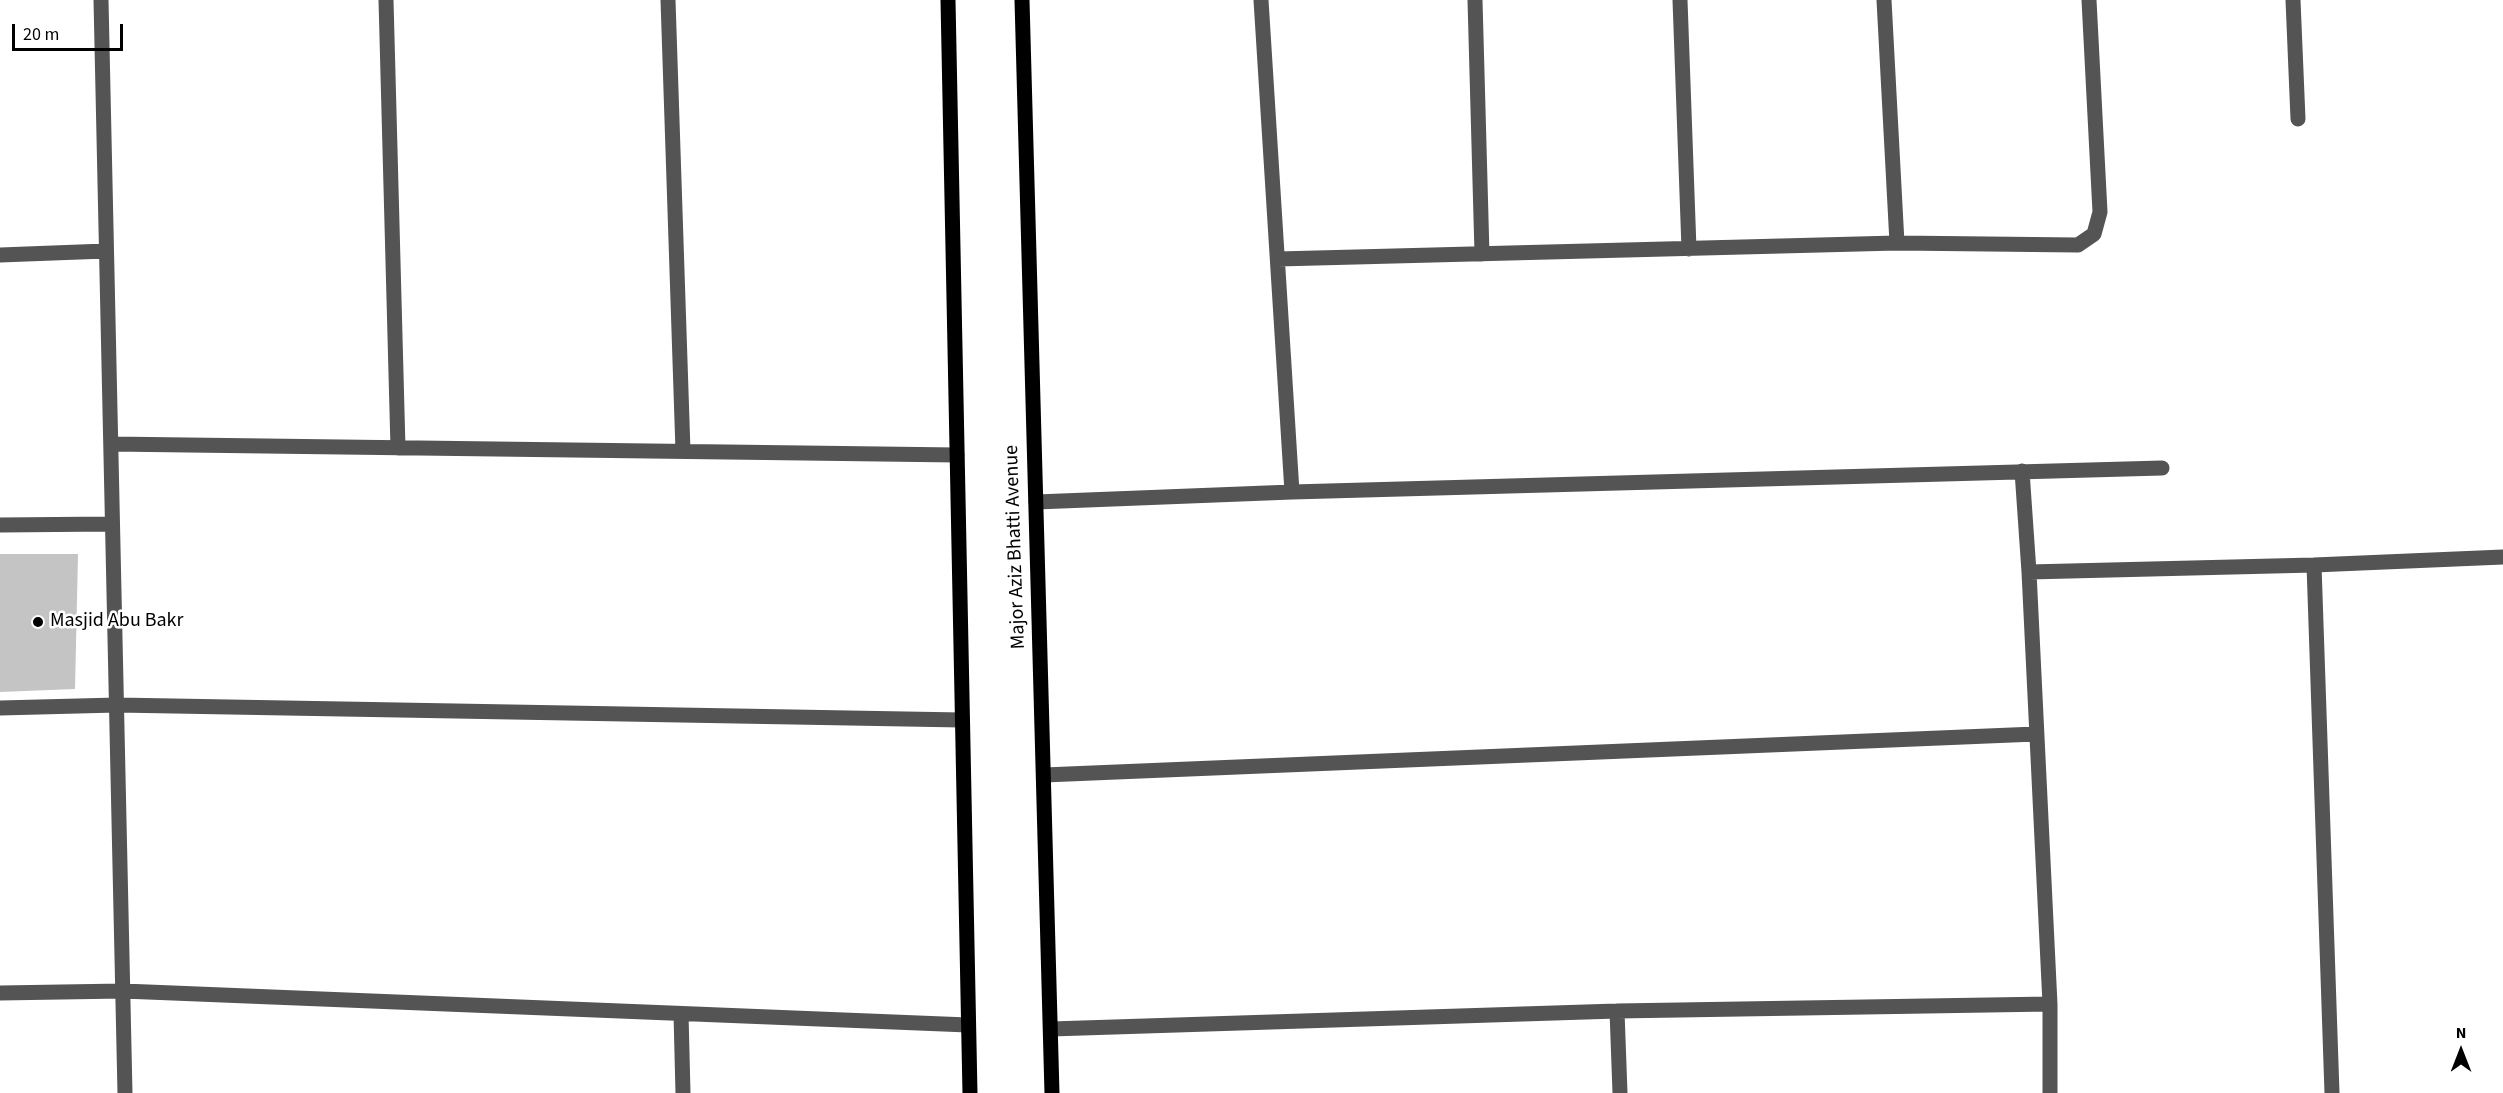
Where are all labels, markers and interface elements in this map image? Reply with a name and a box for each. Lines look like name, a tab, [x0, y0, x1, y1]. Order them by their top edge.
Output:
scale bar	[15, 12, 126, 50]
text: 20 m	[23, 22, 59, 47]
street label: Major Aziz Bhatti Avenue	[1000, 445, 1032, 649]
place label: Masjid Abu Bakr	[50, 610, 183, 634]
marker: Masjid Abu Bakr	[31, 615, 45, 629]
north arrow	[2431, 1021, 2491, 1081]
text: N	[2456, 1022, 2466, 1044]

